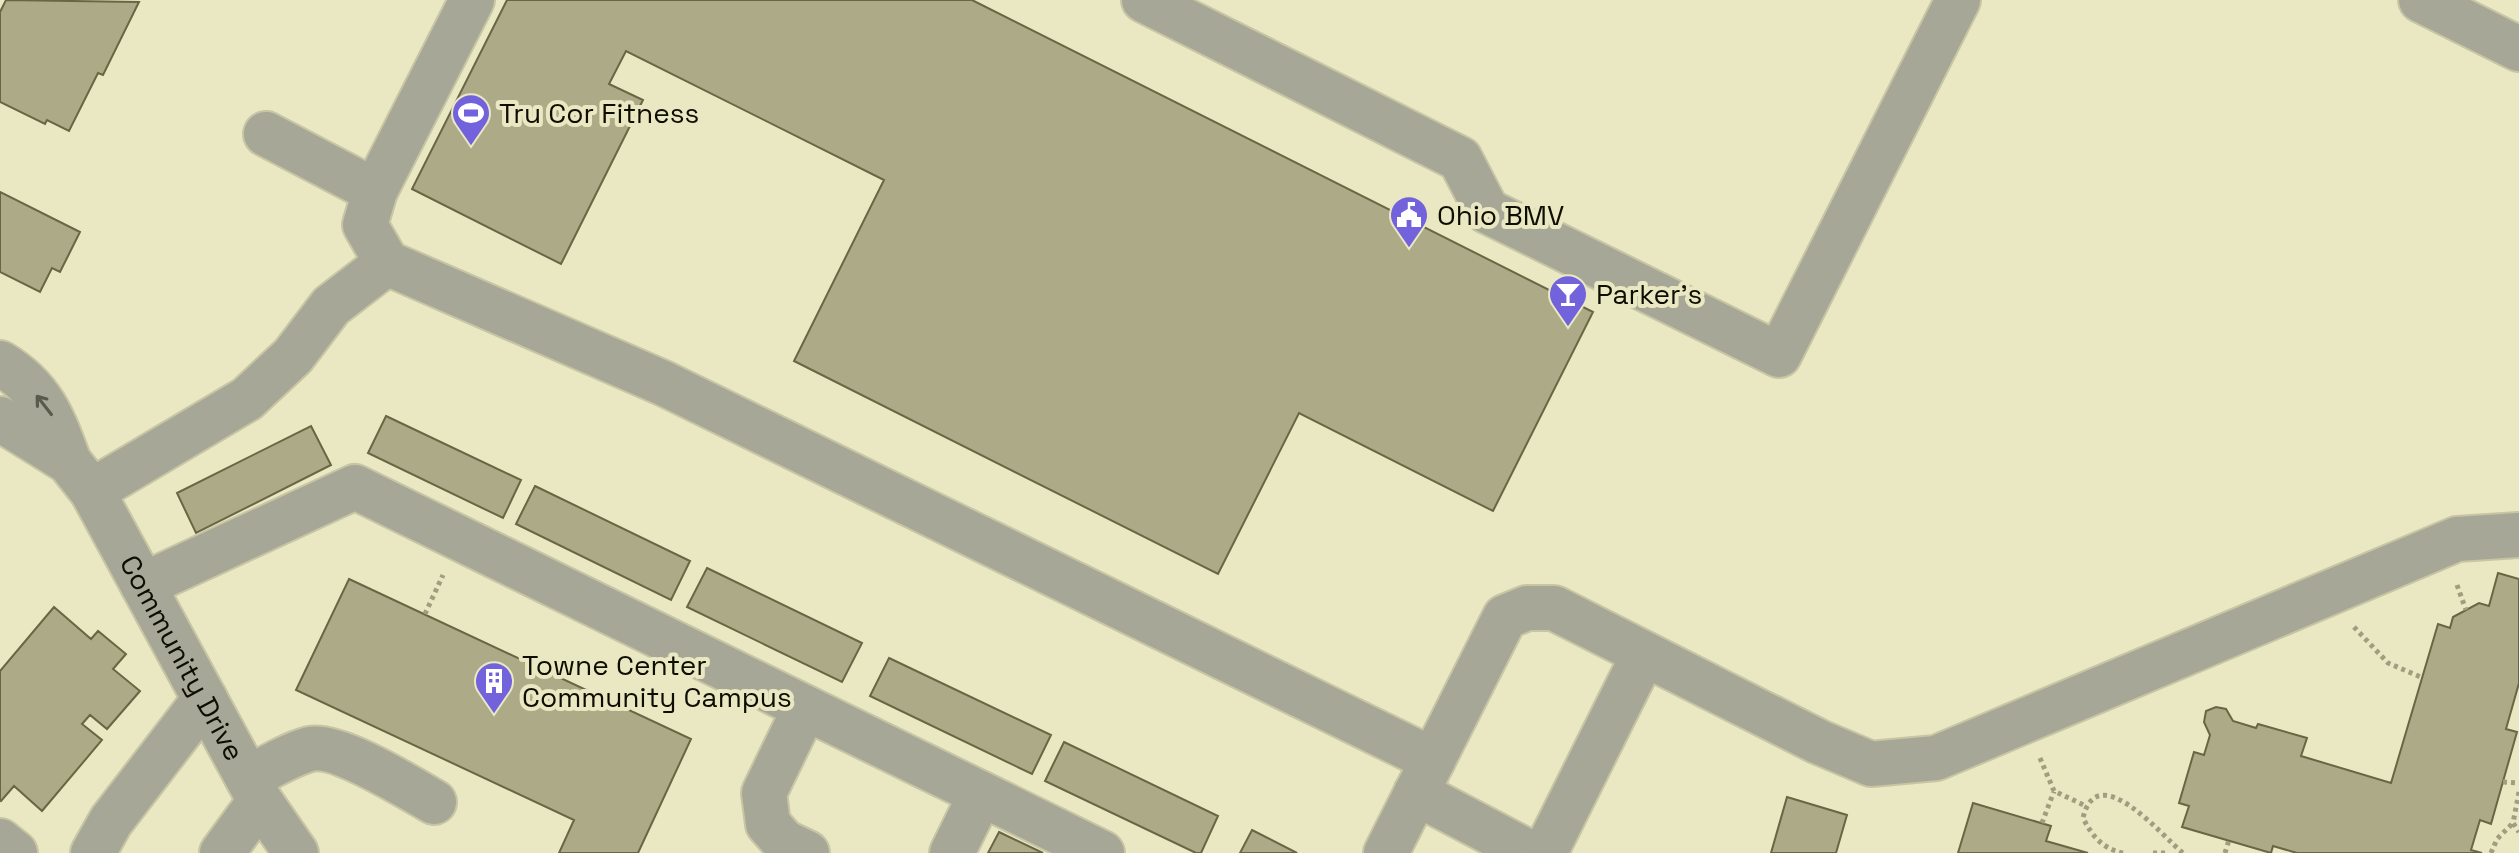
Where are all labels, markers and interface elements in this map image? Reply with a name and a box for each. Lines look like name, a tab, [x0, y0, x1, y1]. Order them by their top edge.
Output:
sports icon: Tru Cor Fitness	[450, 92, 492, 147]
place label: Tru Cor Fitness	[499, 95, 699, 131]
public building icon: Ohio BMV	[1388, 194, 1430, 249]
place label: Ohio BMV	[1437, 197, 1564, 233]
bar icon: Parker's	[1547, 273, 1589, 328]
place label: Parker's	[1596, 276, 1702, 312]
one-way arrow	[36, 395, 53, 416]
street label: Community Drive	[112, 549, 253, 767]
place label: Towne Center Community Campus	[522, 647, 792, 715]
building icon: Towne Center Community Campus	[473, 660, 515, 715]

